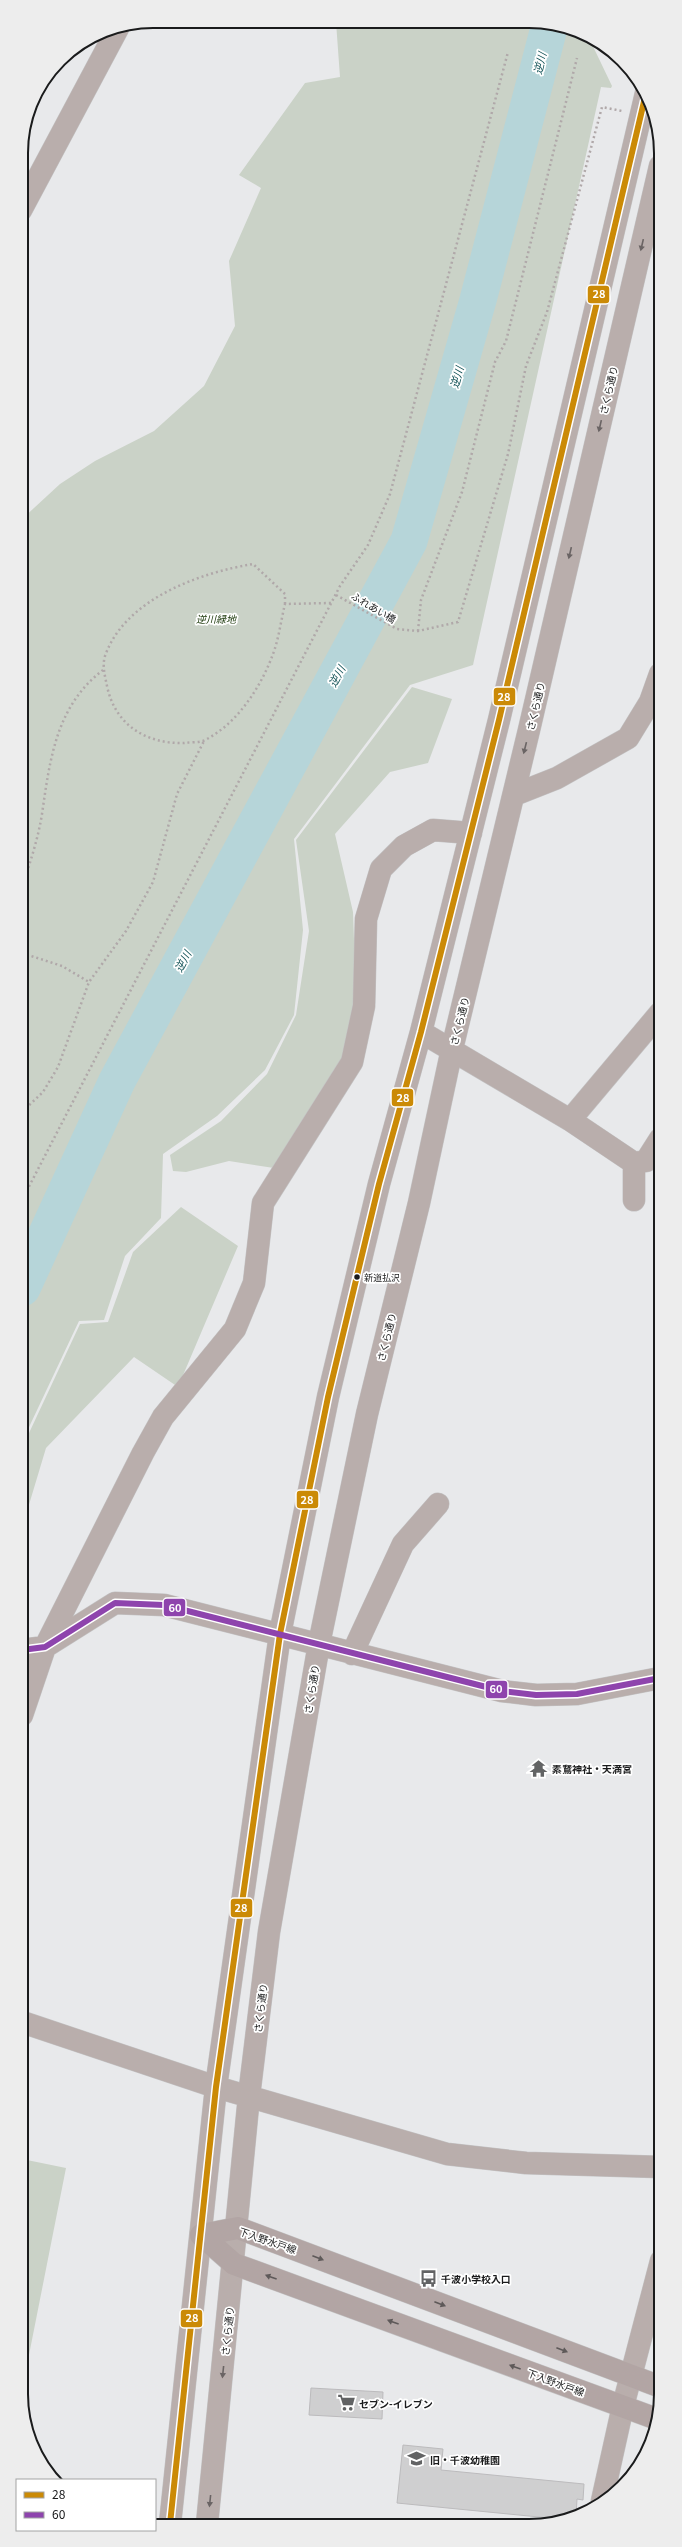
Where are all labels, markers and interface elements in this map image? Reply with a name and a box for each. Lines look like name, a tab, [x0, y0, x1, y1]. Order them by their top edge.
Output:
water label: 逆川	[529, 49, 550, 76]
one-way arrow	[638, 239, 644, 251]
line badge: 28	[587, 285, 610, 304]
text: 28	[593, 285, 605, 301]
water label: 逆川	[445, 363, 467, 390]
street label: さくら通り	[595, 364, 621, 416]
one-way arrow	[596, 420, 602, 433]
one-way arrow	[567, 547, 573, 559]
street label: ふれあい橋	[349, 588, 399, 626]
park label: 逆川緑地	[196, 611, 237, 626]
water label: 逆川	[324, 662, 349, 689]
street label: さくら通り	[522, 680, 548, 732]
line badge: 28	[493, 687, 516, 706]
text: 28	[498, 688, 510, 704]
one-way arrow	[522, 742, 528, 754]
water label: 逆川	[170, 947, 195, 974]
street label: さくら通り	[446, 995, 472, 1047]
line badge: 28	[391, 1088, 414, 1107]
text: 28	[397, 1089, 409, 1105]
place label: 新道払沢	[364, 1271, 400, 1284]
marker: 新道払沢	[352, 1272, 362, 1282]
street label: さくら通り	[373, 1311, 399, 1363]
line badge: 28	[296, 1490, 319, 1509]
text: 28	[301, 1491, 313, 1507]
line badge: 60	[163, 1598, 186, 1617]
text: 60	[169, 1599, 181, 1615]
street label: さくら通り	[300, 1663, 322, 1715]
line badge: 60	[485, 1680, 508, 1699]
text: 60	[490, 1680, 502, 1696]
temple icon: 素鵞神社・天満宮	[529, 1758, 549, 1778]
place label: 素鵞神社・天満宮	[552, 1761, 632, 1776]
line badge: 28	[230, 1898, 253, 1918]
text: 28	[235, 1899, 247, 1915]
street label: さくら通り	[250, 1982, 270, 2034]
street label: 下入野水戸線	[237, 2223, 299, 2257]
one-way arrow	[313, 2256, 325, 2262]
bus stop icon: 千波小学校入口	[418, 2268, 438, 2288]
place label: 千波小学校入口	[441, 2271, 511, 2286]
one-way arrow	[265, 2274, 277, 2280]
one-way arrow	[434, 2301, 446, 2307]
street label: さくら通り	[217, 2305, 237, 2357]
line badge: 28	[180, 2309, 203, 2328]
text: 28	[186, 2309, 198, 2325]
one-way arrow	[387, 2319, 399, 2325]
one-way arrow	[556, 2347, 568, 2353]
one-way arrow	[509, 2363, 521, 2369]
street label: 下入野水戸線	[525, 2365, 587, 2399]
one-way arrow	[220, 2366, 226, 2378]
supermarket icon: セブン-イレブン	[336, 2393, 356, 2413]
place label: セブン-イレブン	[359, 2396, 433, 2411]
school or university icon: 旧・千波幼稚園	[407, 2449, 427, 2469]
place label: 旧・千波幼稚園	[430, 2452, 500, 2467]
legend	[16, 2479, 156, 2531]
text: 28	[52, 2485, 66, 2502]
one-way arrow	[206, 2495, 213, 2507]
text: 60	[52, 2505, 66, 2522]

